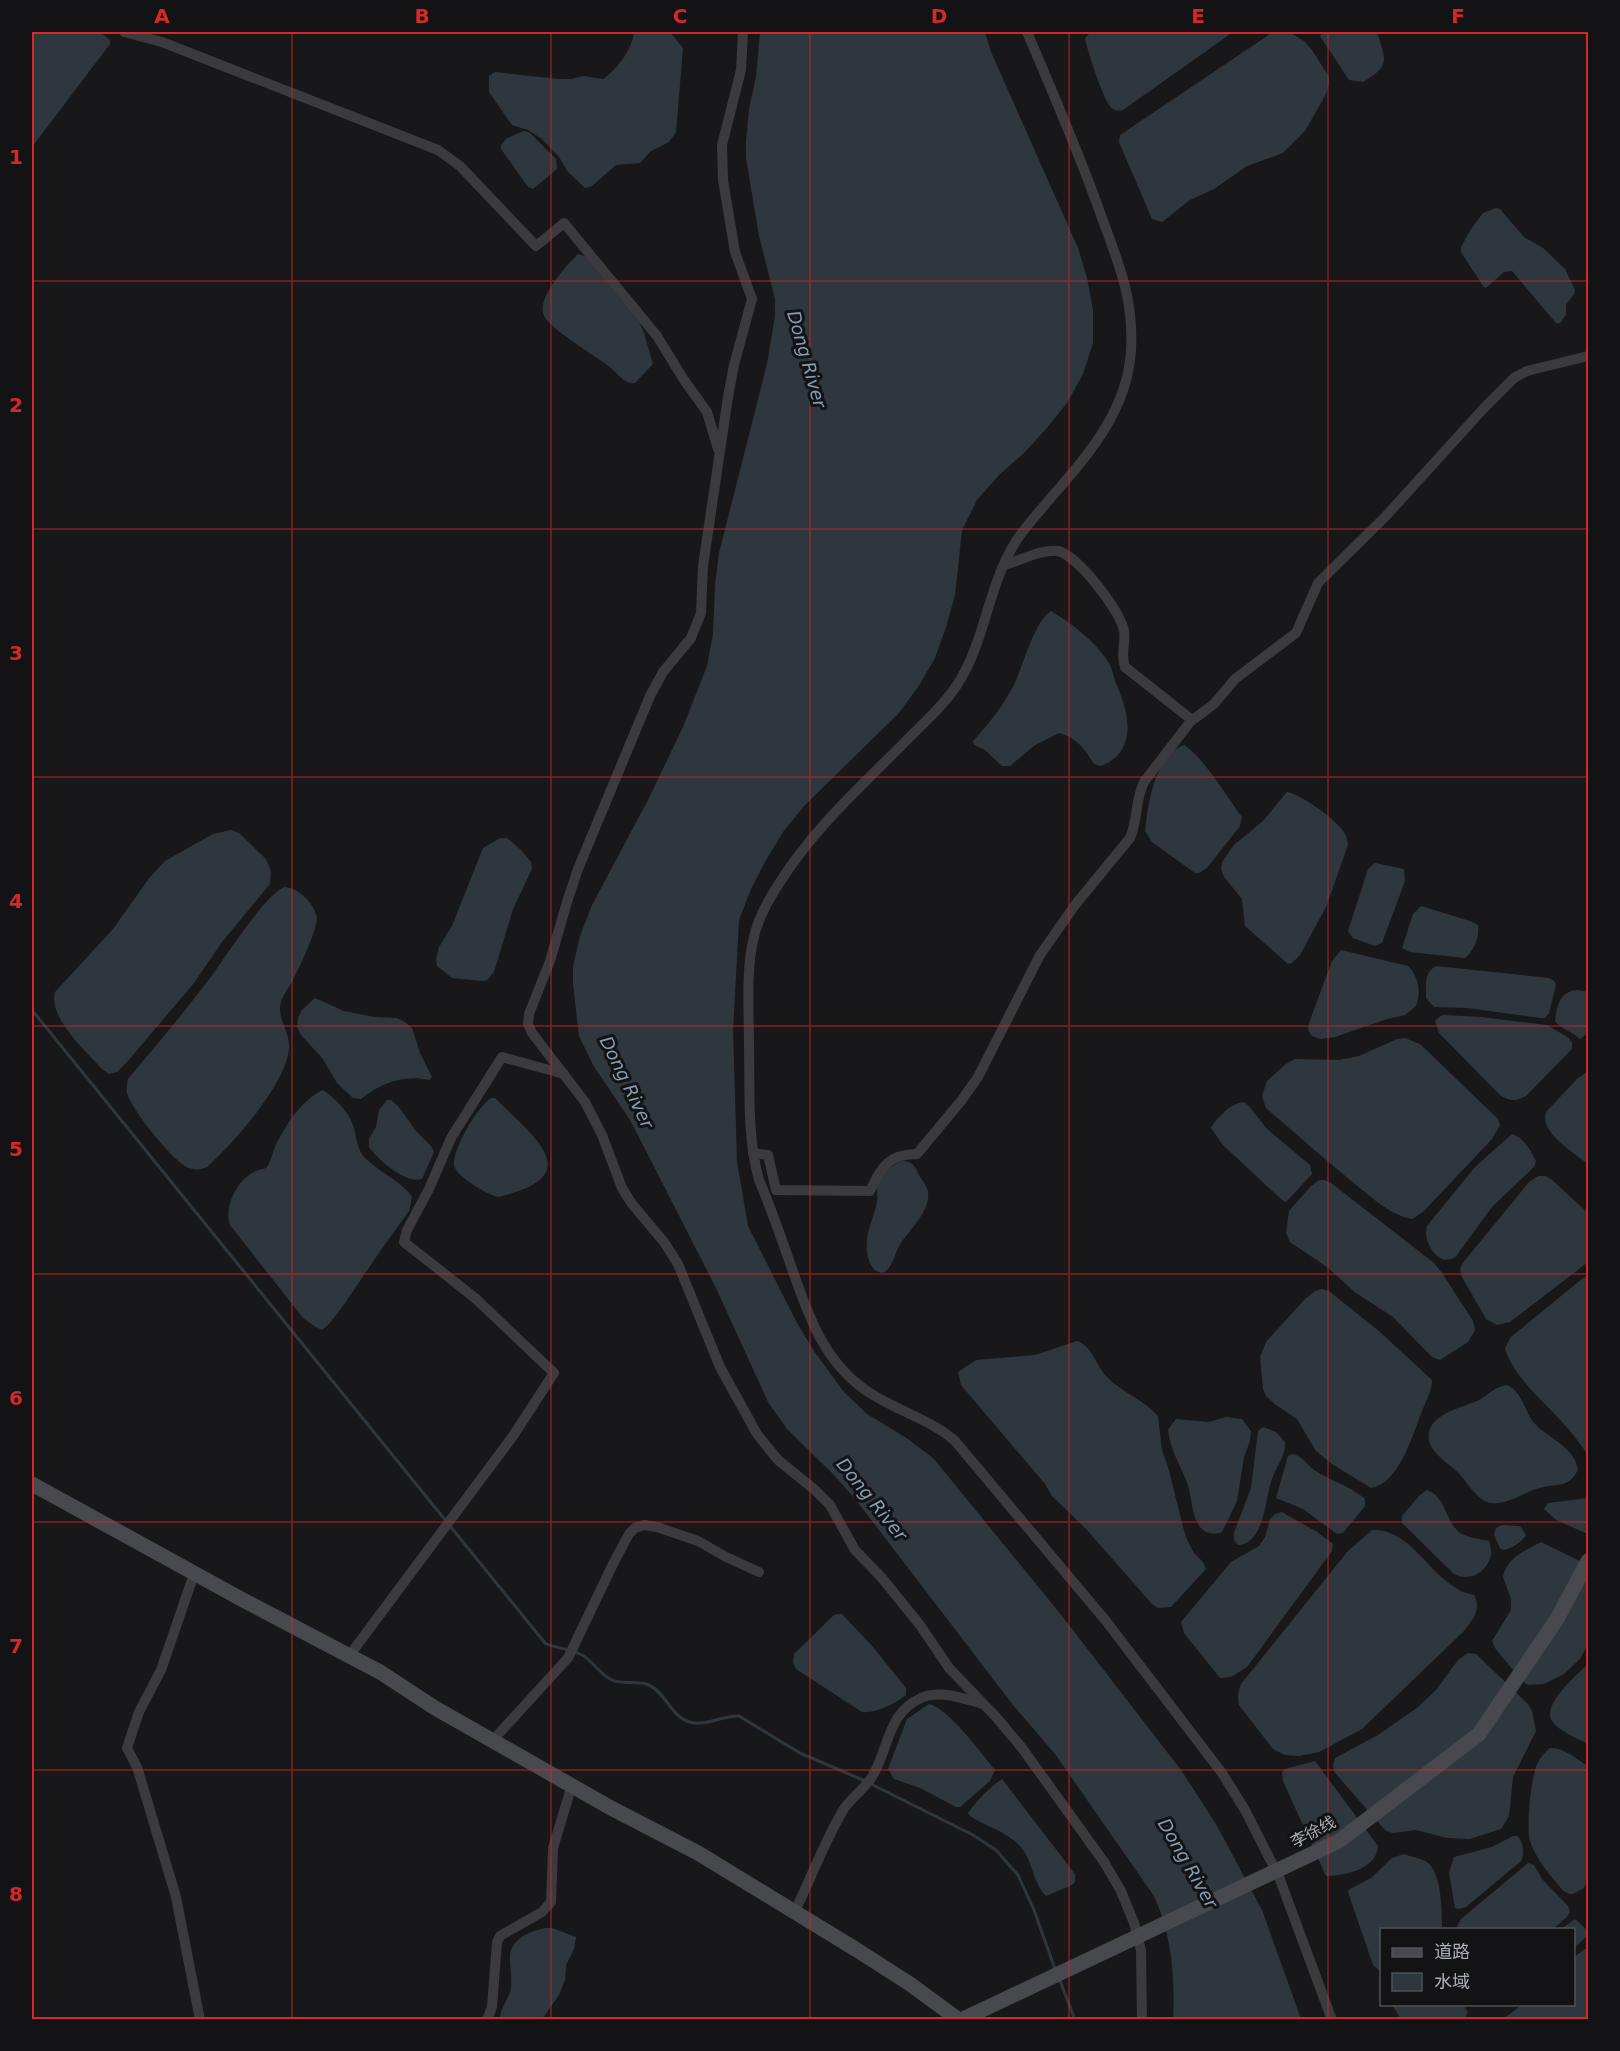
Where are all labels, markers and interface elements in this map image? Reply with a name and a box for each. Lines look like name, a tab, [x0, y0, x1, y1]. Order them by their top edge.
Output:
text: A	[154, 4, 170, 28]
text: B	[414, 4, 430, 28]
text: C	[673, 4, 687, 28]
text: D	[931, 4, 947, 28]
text: E	[1191, 4, 1205, 28]
text: F	[1451, 4, 1465, 28]
text: 1	[9, 145, 23, 169]
water label: Dong River	[783, 308, 831, 412]
text: 2	[9, 393, 23, 417]
text: 3	[9, 641, 23, 665]
text: 4	[9, 889, 23, 913]
water label: Dong River	[596, 1032, 659, 1133]
text: 5	[9, 1137, 23, 1161]
text: 6	[9, 1386, 23, 1410]
water label: Dong River	[832, 1454, 913, 1546]
text: 7	[9, 1634, 23, 1658]
street label: 李徐线	[1287, 1812, 1339, 1852]
water label: Dong River	[1154, 1814, 1223, 1913]
text: 8	[9, 1882, 23, 1906]
legend	[1380, 1928, 1575, 2006]
text: 道路	[1434, 1941, 1470, 1962]
text: 水域	[1434, 1971, 1470, 1992]

